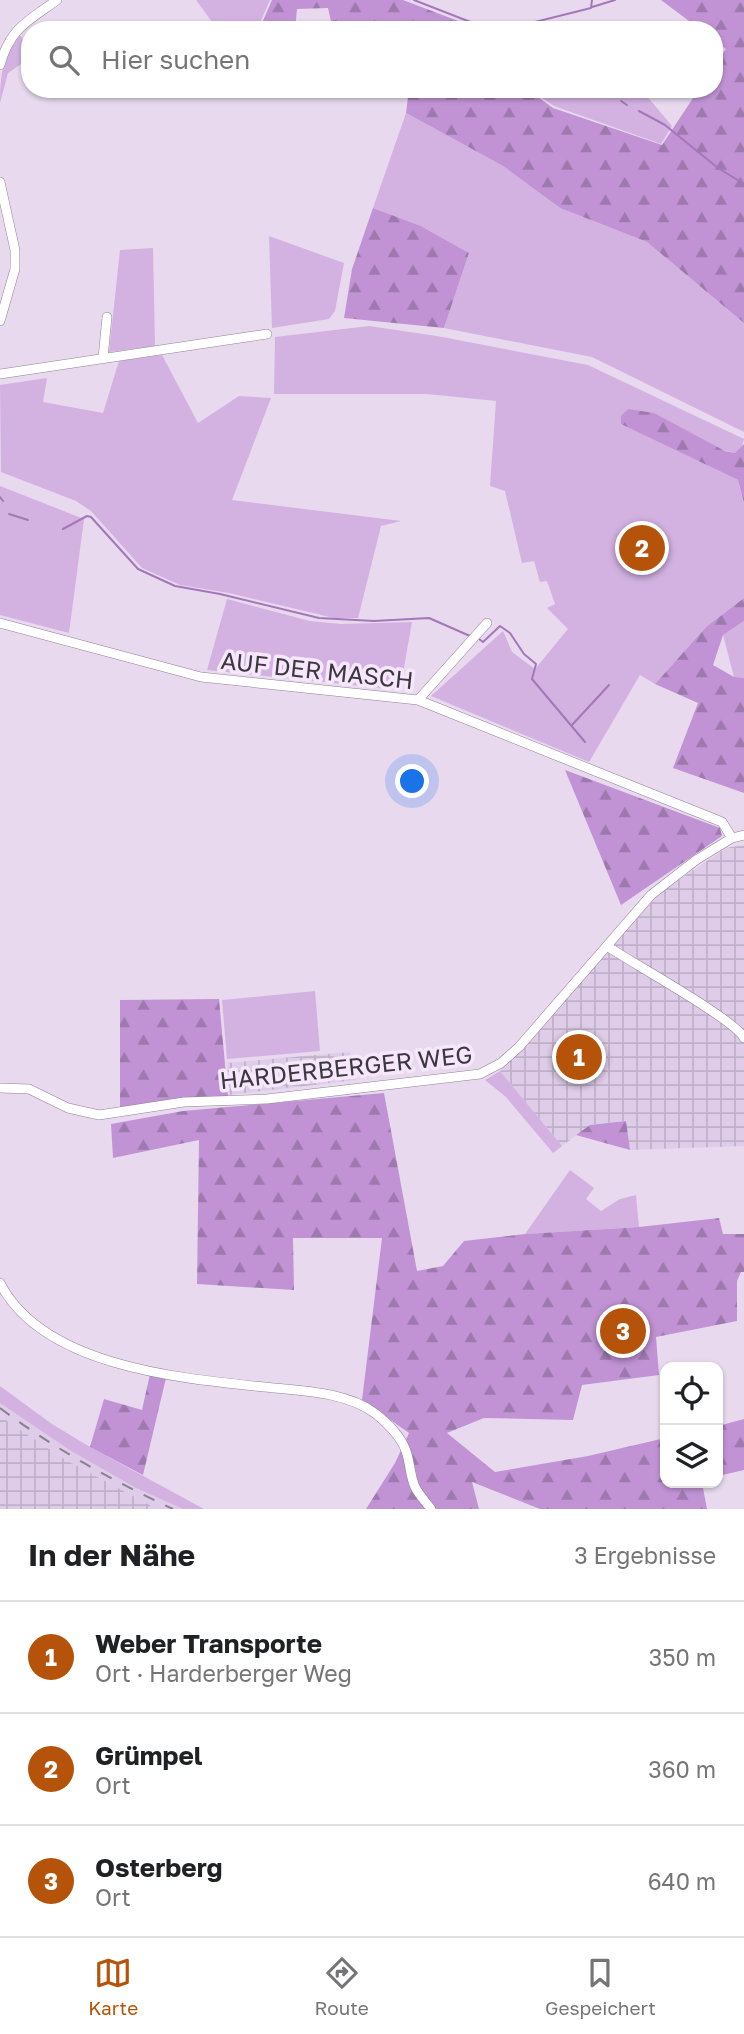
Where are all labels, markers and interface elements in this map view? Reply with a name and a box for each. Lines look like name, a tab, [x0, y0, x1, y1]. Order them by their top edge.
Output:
search box	[21, 21, 723, 98]
icon: search	[45, 41, 83, 79]
text: Hier suchen	[101, 44, 250, 75]
pin: 2	[619, 522, 665, 574]
street label: AUF DER MASCH	[220, 645, 415, 694]
your location	[395, 764, 429, 798]
pin: 1	[556, 1031, 602, 1083]
street label: HARDERBERGER WEG	[218, 1039, 474, 1094]
pin: 3	[600, 1305, 646, 1357]
map controls	[660, 1362, 723, 1488]
button: locate	[660, 1362, 723, 1425]
button: layers	[660, 1425, 723, 1488]
text: In der Nähe	[28, 1537, 195, 1573]
text: 3 Ergebnisse	[574, 1541, 716, 1569]
text: Weber Transporte	[95, 1628, 322, 1659]
text: 1	[45, 1643, 57, 1671]
text: 350 m	[649, 1643, 716, 1671]
text: Ort · Harderberger Weg	[95, 1659, 352, 1687]
text: Grümpel	[95, 1740, 203, 1771]
text: 2	[44, 1755, 58, 1783]
text: 360 m	[648, 1755, 716, 1783]
text: Ort	[95, 1771, 131, 1799]
text: Osterberg	[95, 1852, 222, 1883]
text: 3	[44, 1867, 58, 1895]
text: 640 m	[648, 1867, 716, 1895]
text: Ort	[95, 1883, 131, 1911]
tab: Karte	[88, 1954, 138, 2019]
tab: Route	[315, 1954, 369, 2019]
tab: Gespeichert	[545, 1954, 656, 2019]

